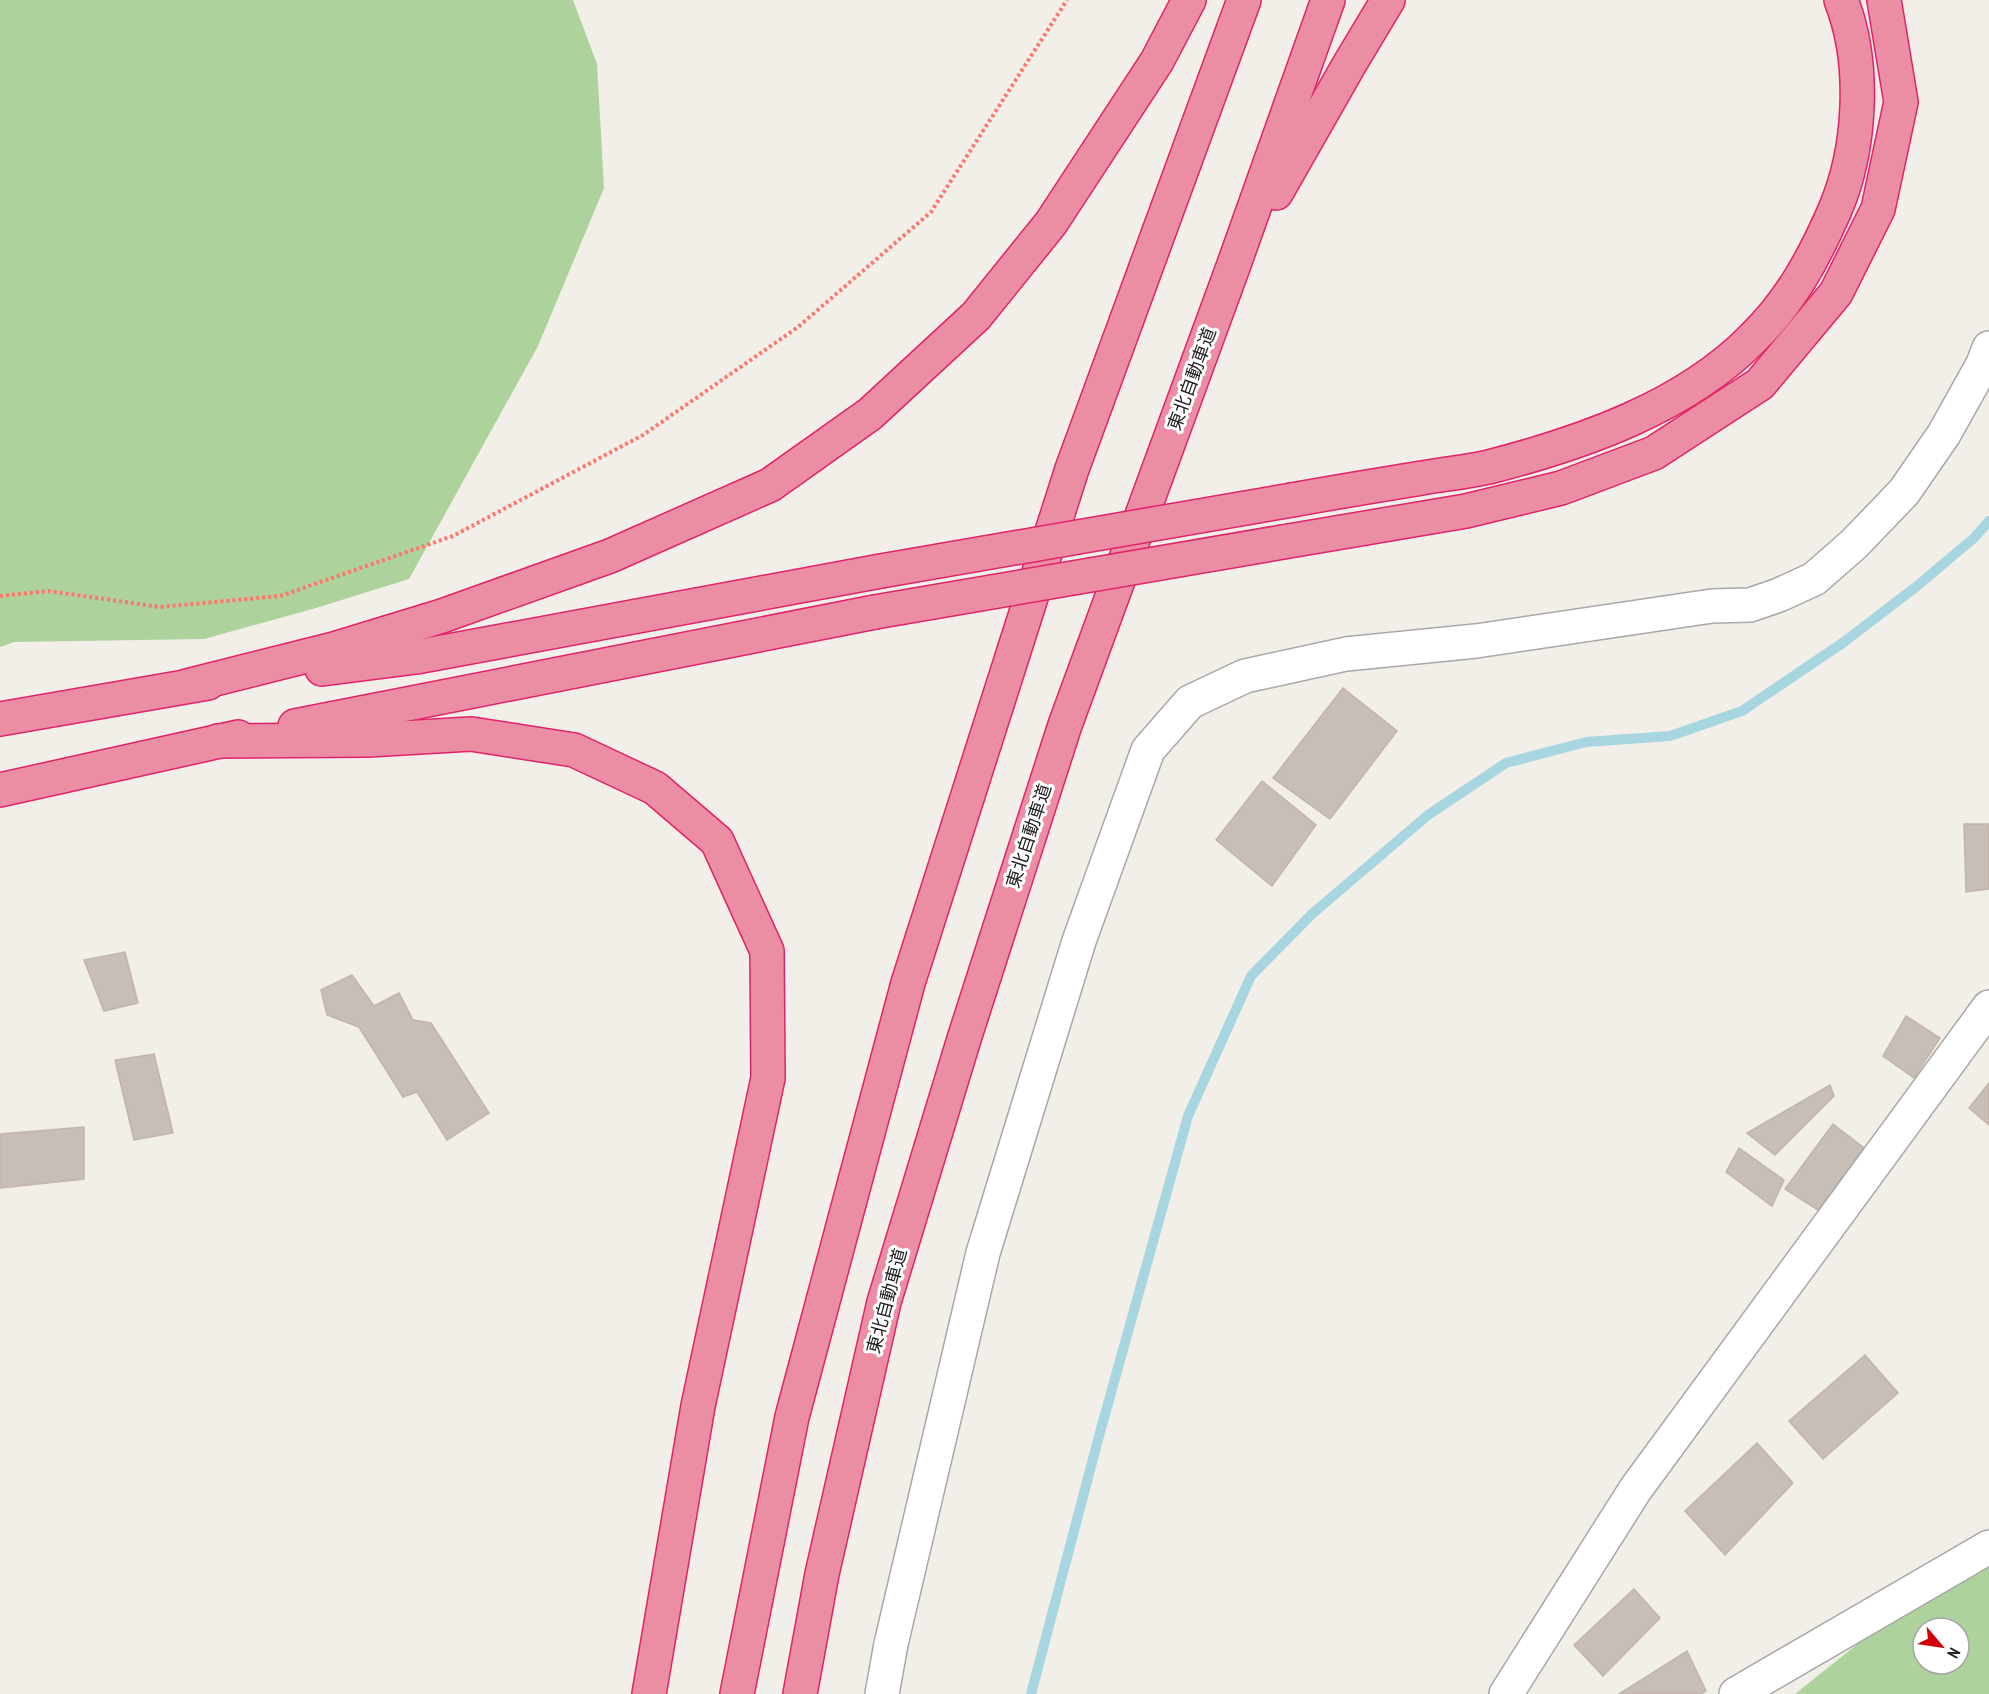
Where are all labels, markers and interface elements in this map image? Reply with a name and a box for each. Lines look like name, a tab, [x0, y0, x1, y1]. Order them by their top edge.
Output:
street label: 東北自動車道	[1162, 324, 1221, 434]
street label: 東北自動車道	[1001, 781, 1056, 891]
street label: 東北自動車道	[861, 1246, 912, 1356]
north arrow	[1911, 1616, 1971, 1676]
text: N	[1943, 1645, 1965, 1662]

